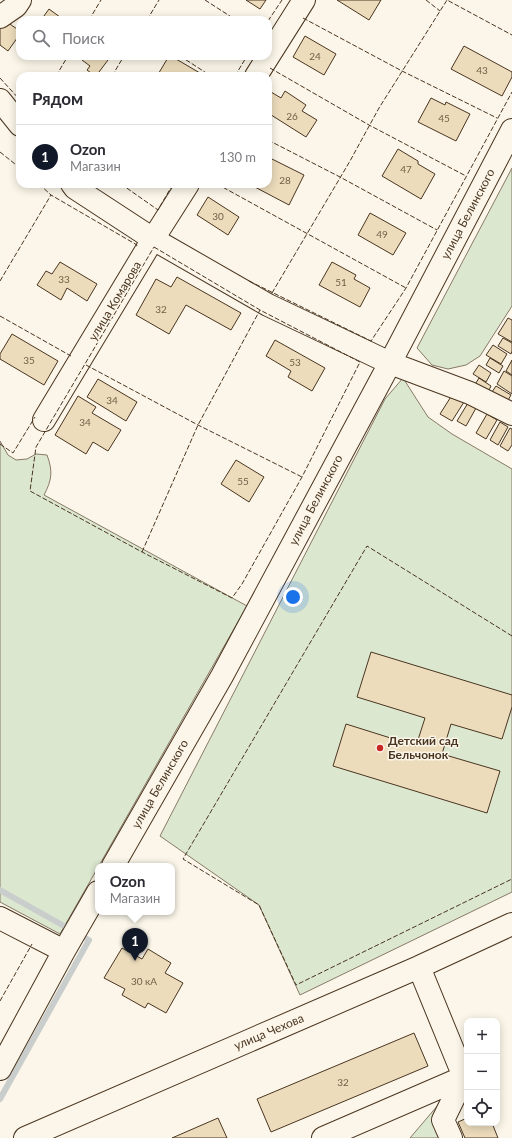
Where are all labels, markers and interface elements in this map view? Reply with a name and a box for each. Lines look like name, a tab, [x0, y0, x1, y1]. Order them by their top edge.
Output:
search box	[16, 16, 272, 60]
icon: search	[30, 27, 52, 49]
text: Поиск	[62, 29, 105, 47]
house number: 24	[309, 50, 321, 62]
house number: 43	[476, 64, 488, 76]
text: Рядом	[32, 88, 83, 109]
house number: 26	[286, 110, 298, 122]
house number: 45	[438, 112, 450, 124]
text: Ozon	[70, 140, 106, 158]
text: 1	[41, 149, 49, 165]
text: 130 m	[219, 149, 256, 165]
text: Магазин	[70, 158, 121, 174]
house number: 47	[400, 163, 412, 175]
street label: улица Белинского	[437, 166, 498, 262]
house number: 28	[279, 174, 291, 186]
house number: 30	[212, 210, 224, 222]
house number: 49	[376, 228, 388, 240]
street label: улица Комарова	[85, 258, 144, 343]
house number: 33	[58, 273, 70, 285]
house number: 51	[335, 276, 347, 288]
house number: 32	[155, 303, 167, 315]
house number: 35	[23, 354, 35, 366]
house number: 53	[289, 356, 301, 368]
house number: 34	[106, 394, 118, 406]
house number: 34	[79, 416, 91, 428]
street label: улица Белинского	[285, 452, 346, 548]
house number: 55	[237, 475, 249, 487]
your location	[283, 587, 303, 607]
place label: Детский сад Бельчонок	[388, 733, 459, 762]
street label: улица Белинского	[128, 736, 191, 831]
marker: Детский сад Бельчонок	[375, 743, 385, 753]
popup	[95, 863, 175, 915]
text: Ozon	[110, 872, 145, 890]
text: Магазин	[110, 890, 160, 906]
pin: 1	[122, 928, 148, 961]
house number: 30 кА	[131, 975, 157, 987]
street label: улица Чехова	[232, 1010, 306, 1053]
map controls	[464, 1018, 500, 1126]
button: +	[464, 1018, 500, 1054]
button: −	[464, 1054, 500, 1090]
house number: 32	[337, 1076, 349, 1088]
button: locate	[464, 1090, 500, 1126]

